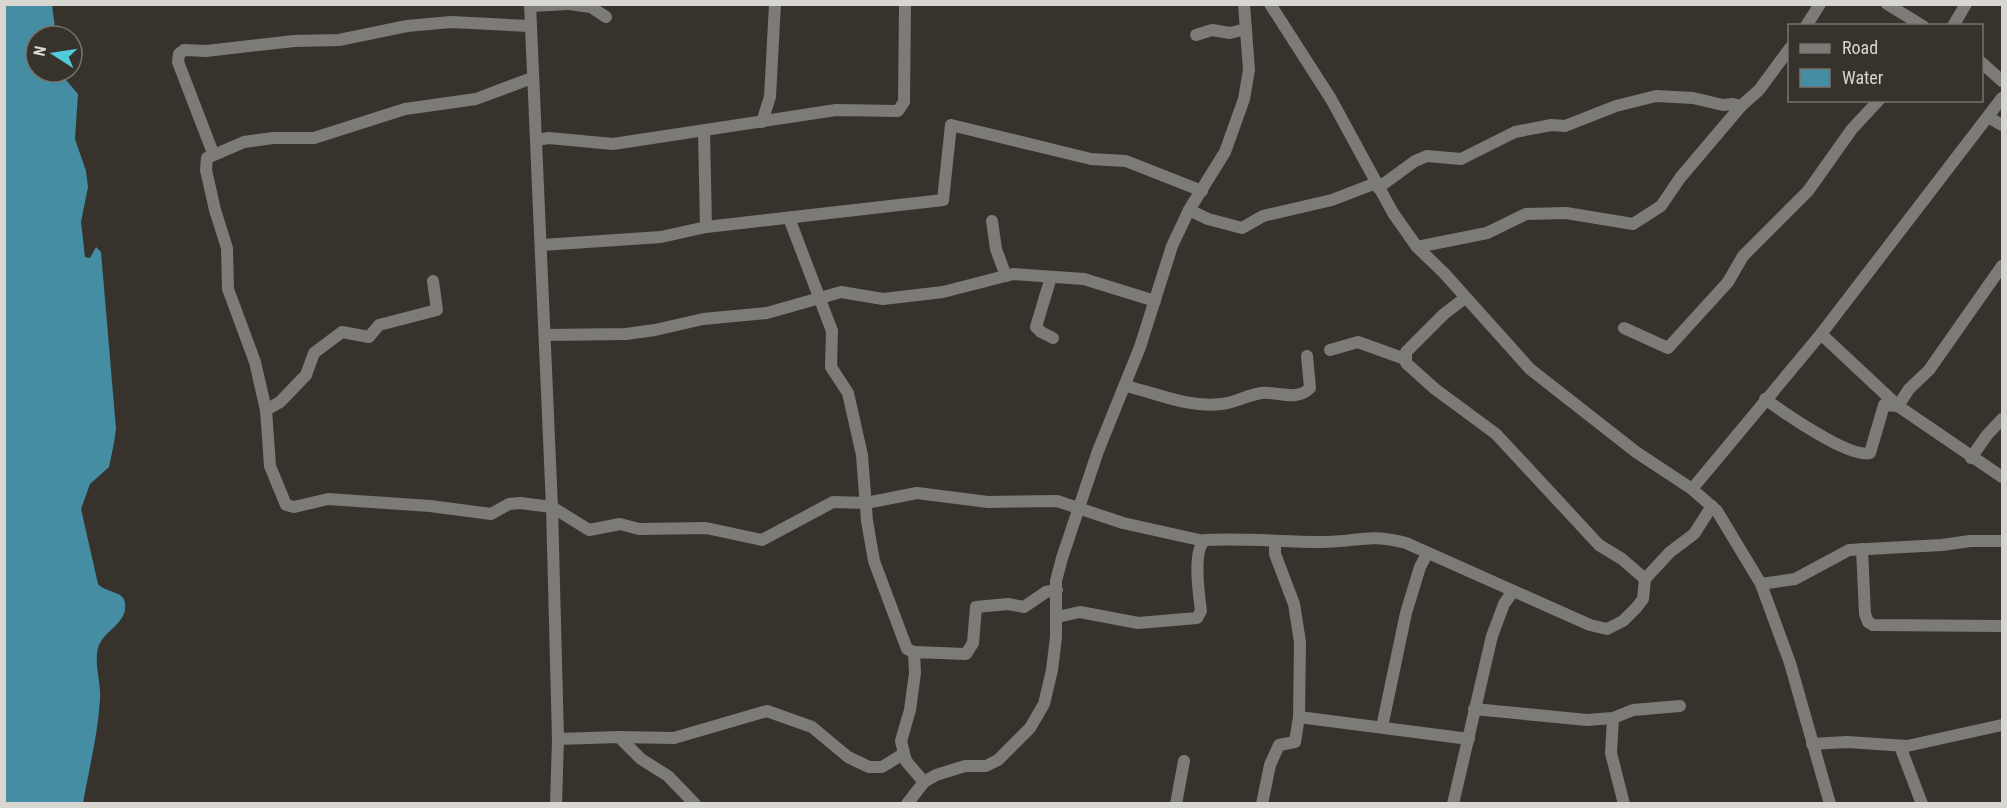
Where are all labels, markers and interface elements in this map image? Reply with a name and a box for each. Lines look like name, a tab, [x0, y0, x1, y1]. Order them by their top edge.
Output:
north arrow	[24, 24, 84, 84]
legend	[1788, 24, 1983, 102]
text: Road	[1842, 37, 1878, 58]
text: N	[30, 44, 50, 58]
text: Water	[1842, 67, 1884, 88]

